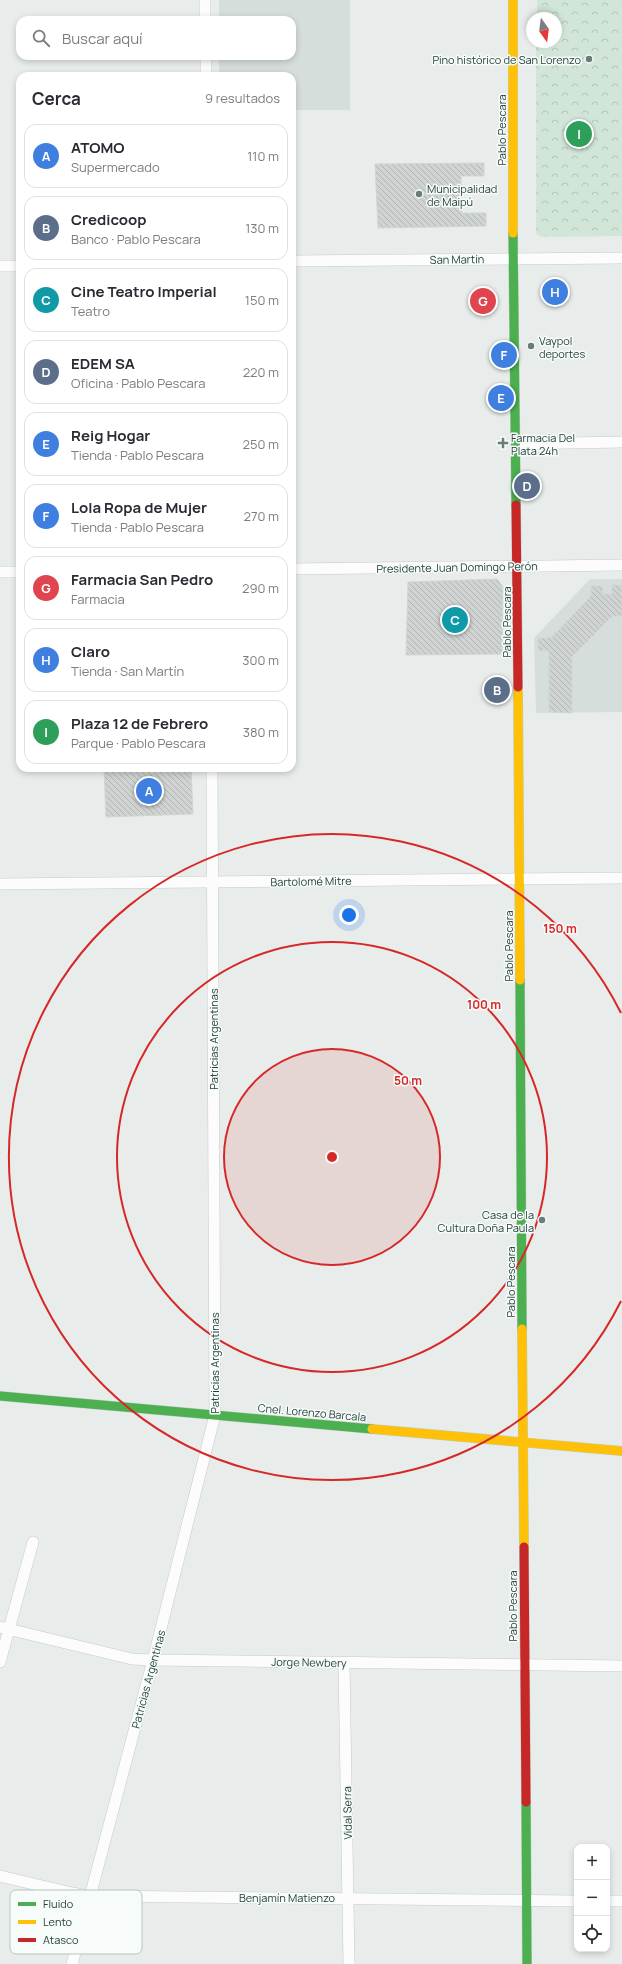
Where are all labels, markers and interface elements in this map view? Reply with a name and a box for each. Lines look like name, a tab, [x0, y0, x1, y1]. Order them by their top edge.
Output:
north arrow	[526, 12, 562, 48]
search box	[16, 16, 296, 60]
icon: search	[30, 27, 52, 49]
text: Buscar aquí	[62, 28, 143, 49]
place label: Pino histórico de San Lorenzo	[432, 52, 581, 67]
marker: Pino histórico de San Lorenzo	[584, 54, 594, 64]
text: Cerca	[32, 87, 81, 110]
text: 9 resultados	[205, 89, 280, 107]
street label: Pablo Pescara	[494, 94, 509, 166]
pin: I	[566, 119, 592, 149]
text: ATOMO	[71, 137, 125, 158]
text: A	[42, 147, 50, 165]
text: 110 m	[247, 147, 279, 165]
text: Supermercado	[71, 158, 160, 176]
place label: Municipalidad de Maipú	[427, 181, 497, 209]
marker: Municipalidad de Maipú	[414, 189, 424, 199]
text: Credicoop	[71, 209, 147, 230]
text: B	[42, 219, 50, 237]
text: 130 m	[245, 219, 279, 237]
text: Banco · Pablo Pescara	[71, 230, 201, 248]
street label: San Martín	[430, 251, 484, 267]
pin: H	[542, 277, 568, 307]
text: Cine Teatro Imperial	[71, 281, 217, 302]
pin: G	[470, 286, 496, 316]
text: C	[41, 291, 51, 309]
text: 150 m	[245, 291, 279, 309]
text: Teatro	[71, 302, 110, 320]
place label: Vaypol deportes	[539, 333, 585, 361]
pin: F	[491, 340, 517, 370]
marker: Vaypol deportes	[526, 341, 536, 351]
text: EDEM SA	[71, 353, 135, 374]
text: D	[41, 363, 51, 381]
text: 220 m	[243, 363, 279, 381]
text: Oficina · Pablo Pescara	[71, 374, 205, 392]
pin: E	[488, 383, 514, 413]
text: Reig Hogar	[71, 425, 150, 446]
place label: Farmacia Del Plata 24h	[511, 430, 575, 458]
text: E	[42, 435, 50, 453]
text: 250 m	[243, 435, 279, 453]
marker: Farmacia Del Plata 24h	[498, 438, 508, 448]
text: Tienda · Pablo Pescara	[71, 446, 204, 464]
pin: D	[514, 471, 540, 501]
text: Lola Ropa de Mujer	[71, 497, 207, 518]
text: F	[43, 507, 49, 525]
text: 270 m	[244, 507, 279, 525]
text: Tienda · Pablo Pescara	[71, 518, 204, 536]
street label: Presidente Juan Domingo Perón	[376, 558, 538, 576]
text: Farmacia San Pedro	[71, 569, 213, 590]
text: G	[41, 579, 51, 597]
text: 290 m	[242, 579, 279, 597]
street label: Pablo Pescara	[499, 586, 514, 658]
text: Farmacia	[71, 590, 125, 608]
pin: C	[442, 605, 468, 635]
text: Claro	[71, 641, 110, 662]
text: H	[41, 651, 51, 669]
text: 300 m	[242, 651, 279, 669]
text: Tienda · San Martín	[71, 662, 184, 680]
pin: B	[484, 675, 510, 705]
text: Plaza 12 de Febrero	[71, 713, 208, 734]
text: I	[44, 723, 48, 741]
text: 380 m	[243, 723, 279, 741]
text: Parque · Pablo Pescara	[71, 734, 206, 752]
pin: A	[136, 776, 162, 806]
street label: Bartolomé Mitre	[270, 873, 352, 889]
your location	[339, 905, 359, 925]
street label: Pablo Pescara	[501, 910, 516, 982]
text: 150 m	[543, 920, 577, 937]
street label: Patricias Argentinas	[206, 988, 221, 1090]
text: 100 m	[467, 996, 501, 1013]
text: 50 m	[394, 1072, 422, 1089]
centre of rings	[325, 1150, 339, 1164]
place label: Casa de la Cultura Doña Paula	[438, 1207, 534, 1235]
marker: Casa de la Cultura Doña Paula	[537, 1215, 547, 1225]
street label: Pablo Pescara	[503, 1246, 518, 1318]
street label: Patricias Argentinas	[207, 1312, 222, 1414]
street label: Cnel. Lorenzo Barcala	[257, 1400, 367, 1424]
street label: Pablo Pescara	[505, 1570, 520, 1642]
street label: Patricias Argentinas	[128, 1628, 168, 1730]
street label: Jorge Newbery	[271, 1654, 347, 1670]
street label: Vidal Serra	[339, 1786, 355, 1840]
map controls	[574, 1844, 610, 1952]
button: +	[574, 1844, 610, 1880]
button: −	[574, 1880, 610, 1916]
legend	[10, 1890, 142, 1954]
street label: Benjamín Matienzo	[239, 1890, 336, 1905]
text: Fluido	[43, 1896, 74, 1911]
text: Lento	[43, 1914, 73, 1929]
button: locate	[574, 1916, 610, 1952]
text: Atasco	[43, 1932, 79, 1947]

